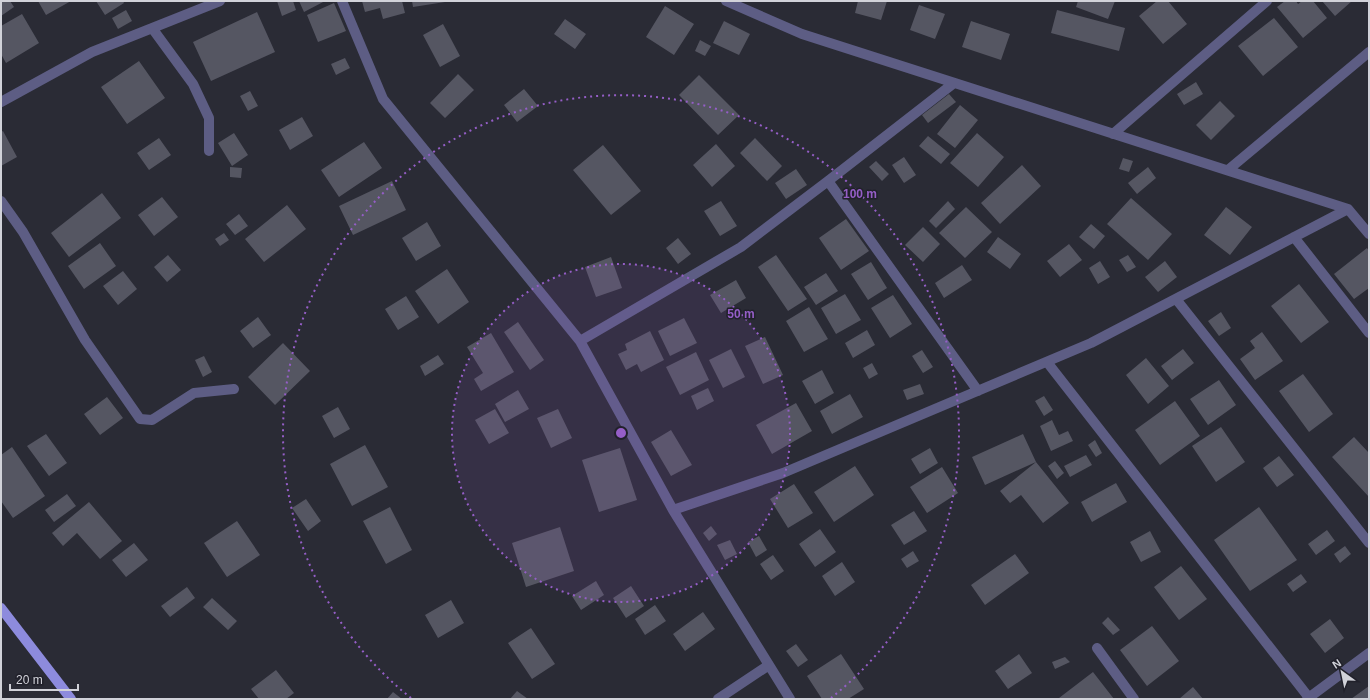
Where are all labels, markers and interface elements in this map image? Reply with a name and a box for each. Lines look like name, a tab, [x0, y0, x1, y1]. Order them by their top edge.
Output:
text: 100 m	[843, 187, 877, 201]
text: 50 m	[727, 307, 755, 321]
centre of rings	[614, 426, 628, 440]
north arrow	[1322, 652, 1362, 692]
text: N	[1330, 656, 1343, 671]
scale bar	[10, 666, 78, 692]
text: 20 m	[16, 673, 43, 687]

